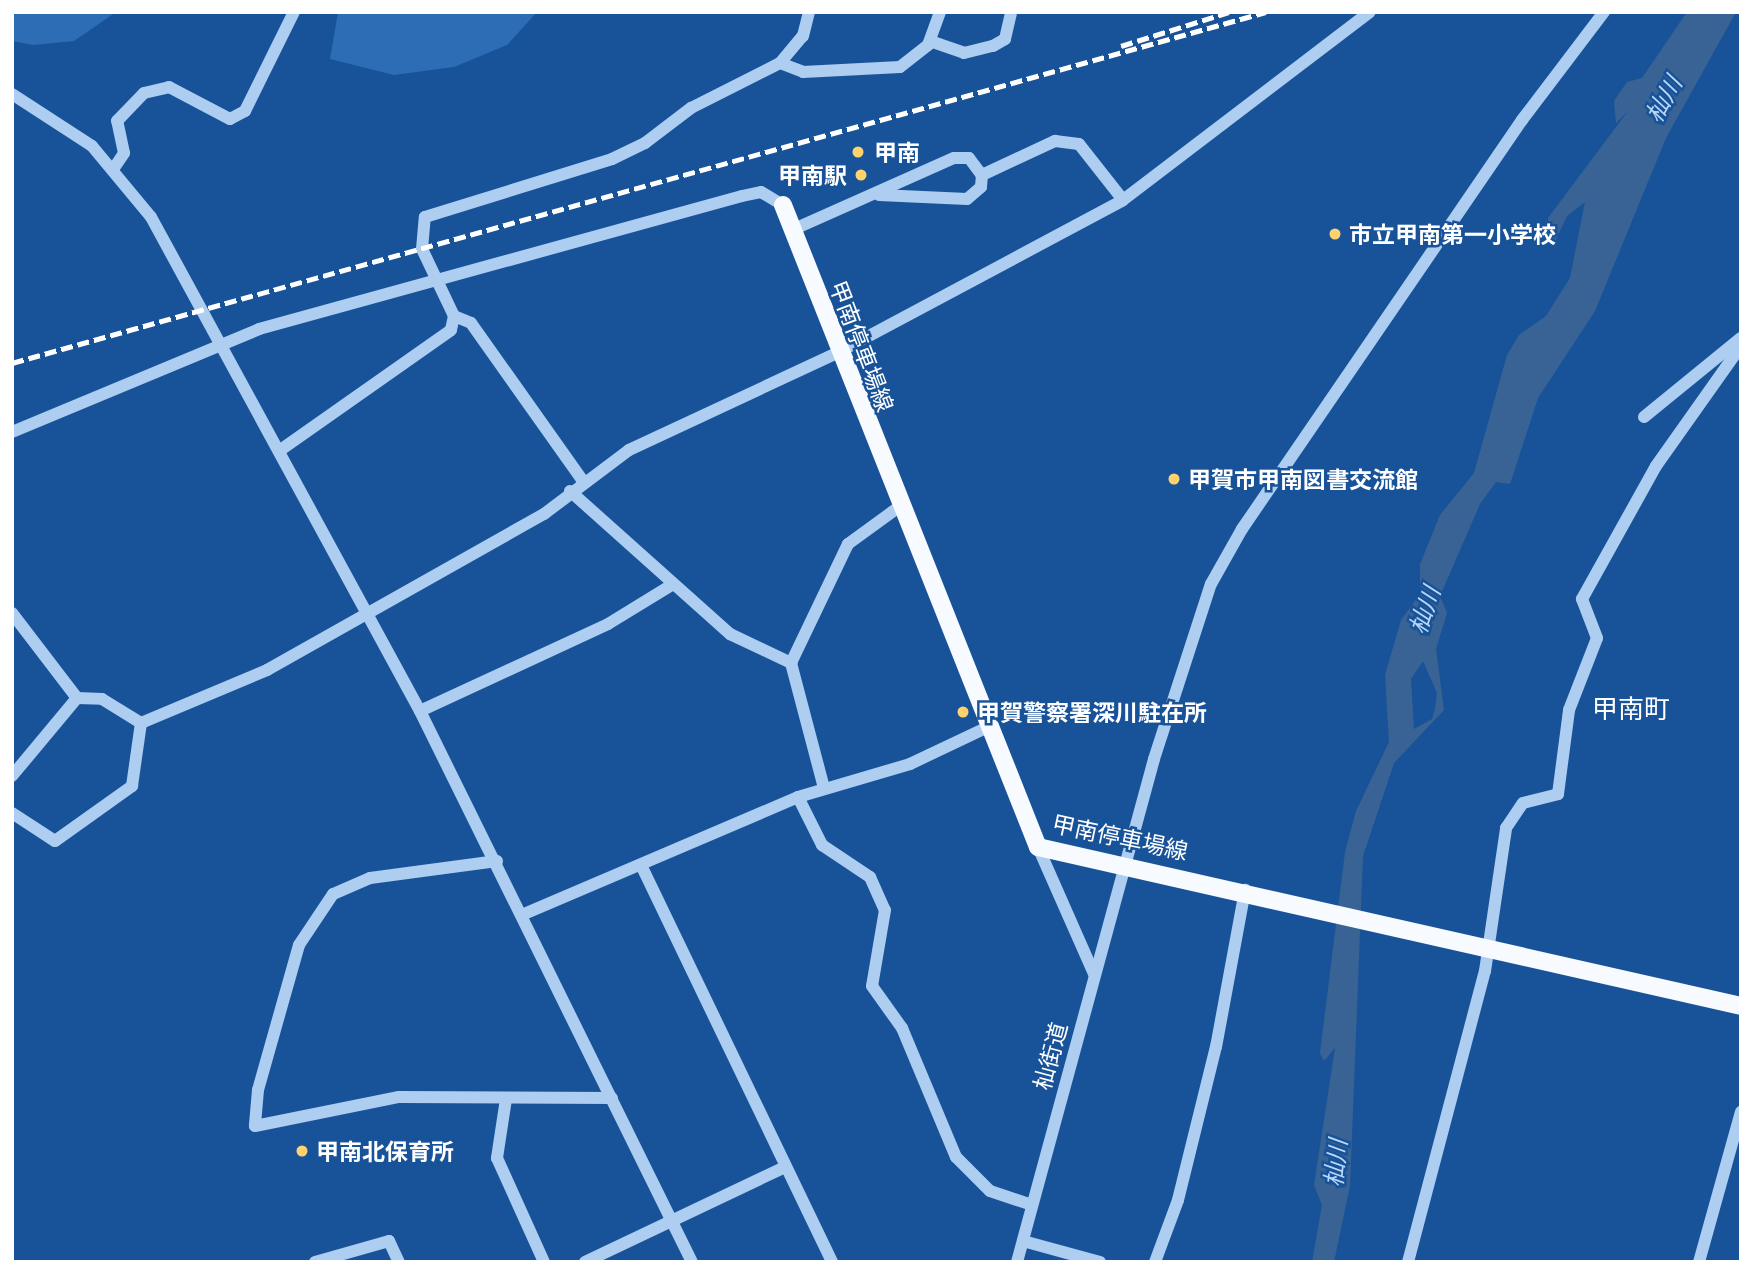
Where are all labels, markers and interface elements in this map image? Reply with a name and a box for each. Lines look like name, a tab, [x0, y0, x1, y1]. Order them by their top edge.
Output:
water label: 杣川	[1639, 71, 1687, 127]
place label: 甲南	[874, 138, 920, 166]
marker: 甲南	[848, 142, 868, 162]
place label: 甲南駅	[778, 161, 847, 189]
marker: 甲南駅	[853, 167, 869, 183]
place label: 市立甲南第一小学校	[1349, 220, 1556, 248]
marker: 市立甲南第一小学校	[1327, 226, 1343, 242]
street label: 甲南停車場線	[824, 277, 900, 415]
place label: 甲賀市甲南図書交流館	[1188, 465, 1418, 493]
marker: 甲賀市甲南図書交流館	[1166, 471, 1182, 487]
water label: 杣川	[1403, 583, 1445, 637]
district label: 甲南町	[1592, 693, 1670, 725]
place label: 甲賀警察署深川駐在所	[977, 698, 1207, 726]
marker: 甲賀警察署深川駐在所	[955, 704, 971, 720]
street label: 甲南停車場線	[1050, 809, 1190, 865]
street label: 杣街道	[1028, 1019, 1072, 1093]
place label: 甲南北保育所	[316, 1137, 454, 1165]
water label: 杣川	[1318, 1138, 1352, 1188]
marker: 甲南北保育所	[294, 1143, 310, 1159]

